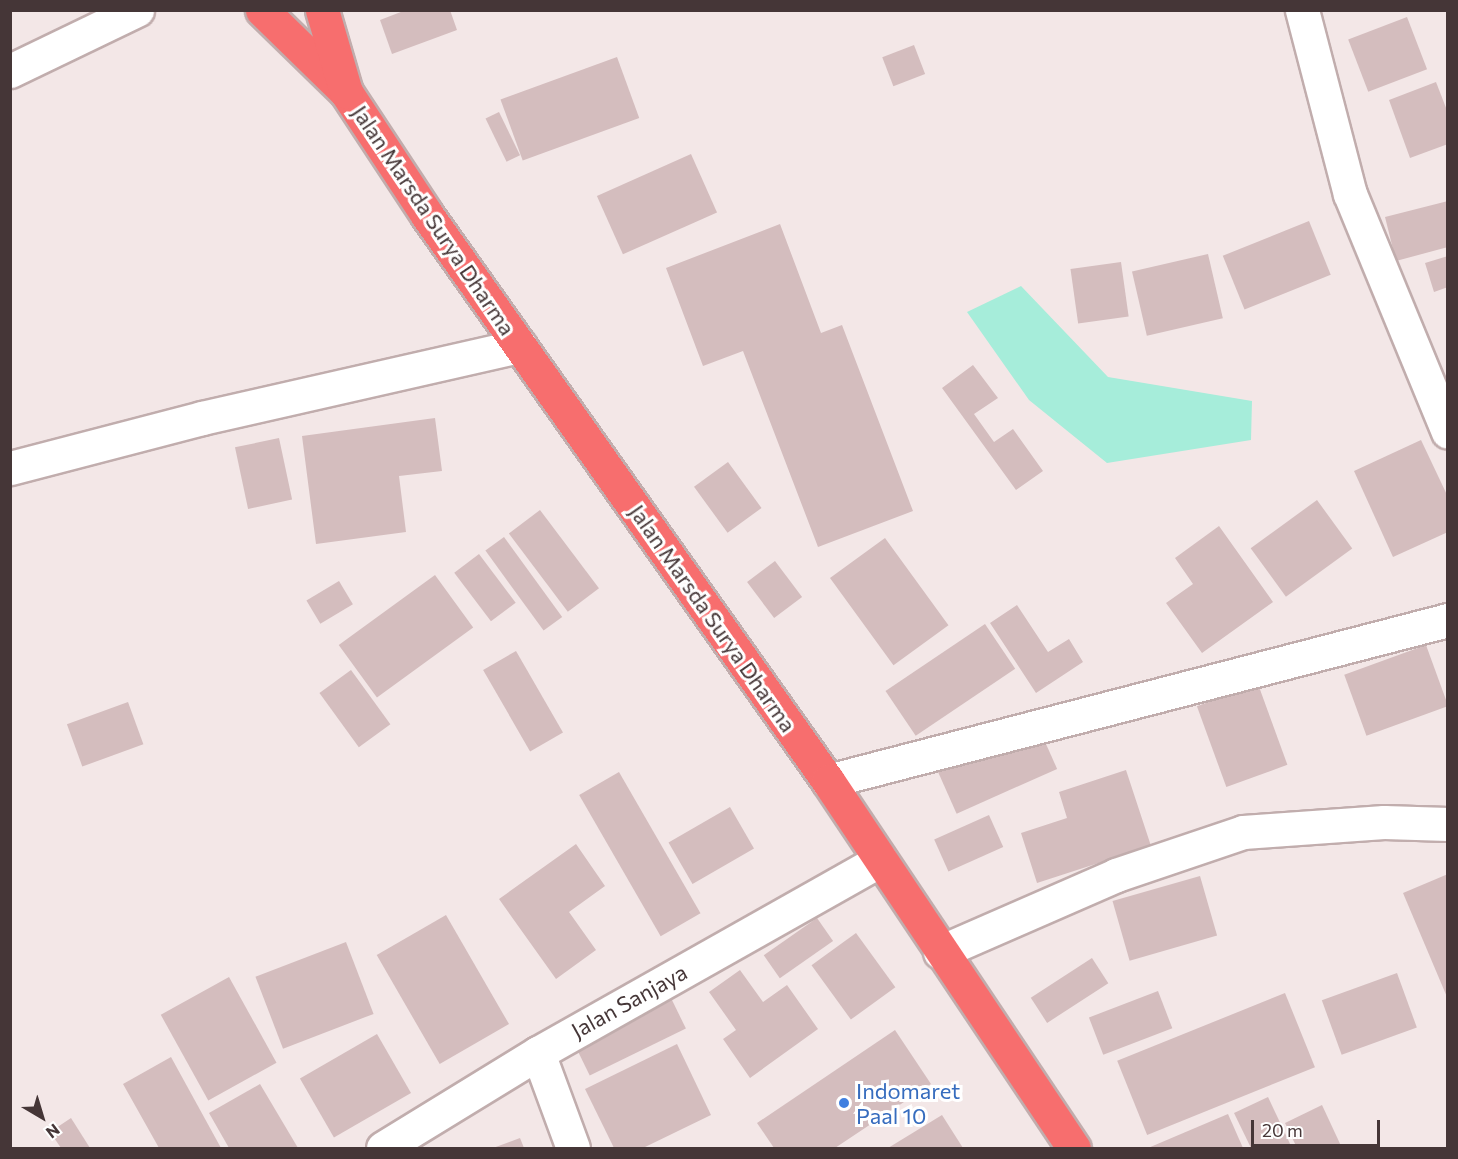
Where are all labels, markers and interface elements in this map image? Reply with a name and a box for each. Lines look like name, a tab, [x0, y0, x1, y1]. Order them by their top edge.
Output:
street label: Jalan Marsda Surya Dharma	[347, 100, 521, 340]
street label: Jalan Marsda Surya Dharma	[624, 499, 802, 737]
street label: Jalan Sanjaya	[566, 958, 692, 1044]
place label: Indomaret Paal 10	[856, 1077, 960, 1128]
north arrow	[12, 1087, 72, 1147]
marker: Indomaret Paal 10	[837, 1096, 851, 1110]
scale bar	[1254, 1108, 1383, 1146]
text: 20 m	[1262, 1119, 1303, 1141]
text: N	[43, 1120, 64, 1143]

